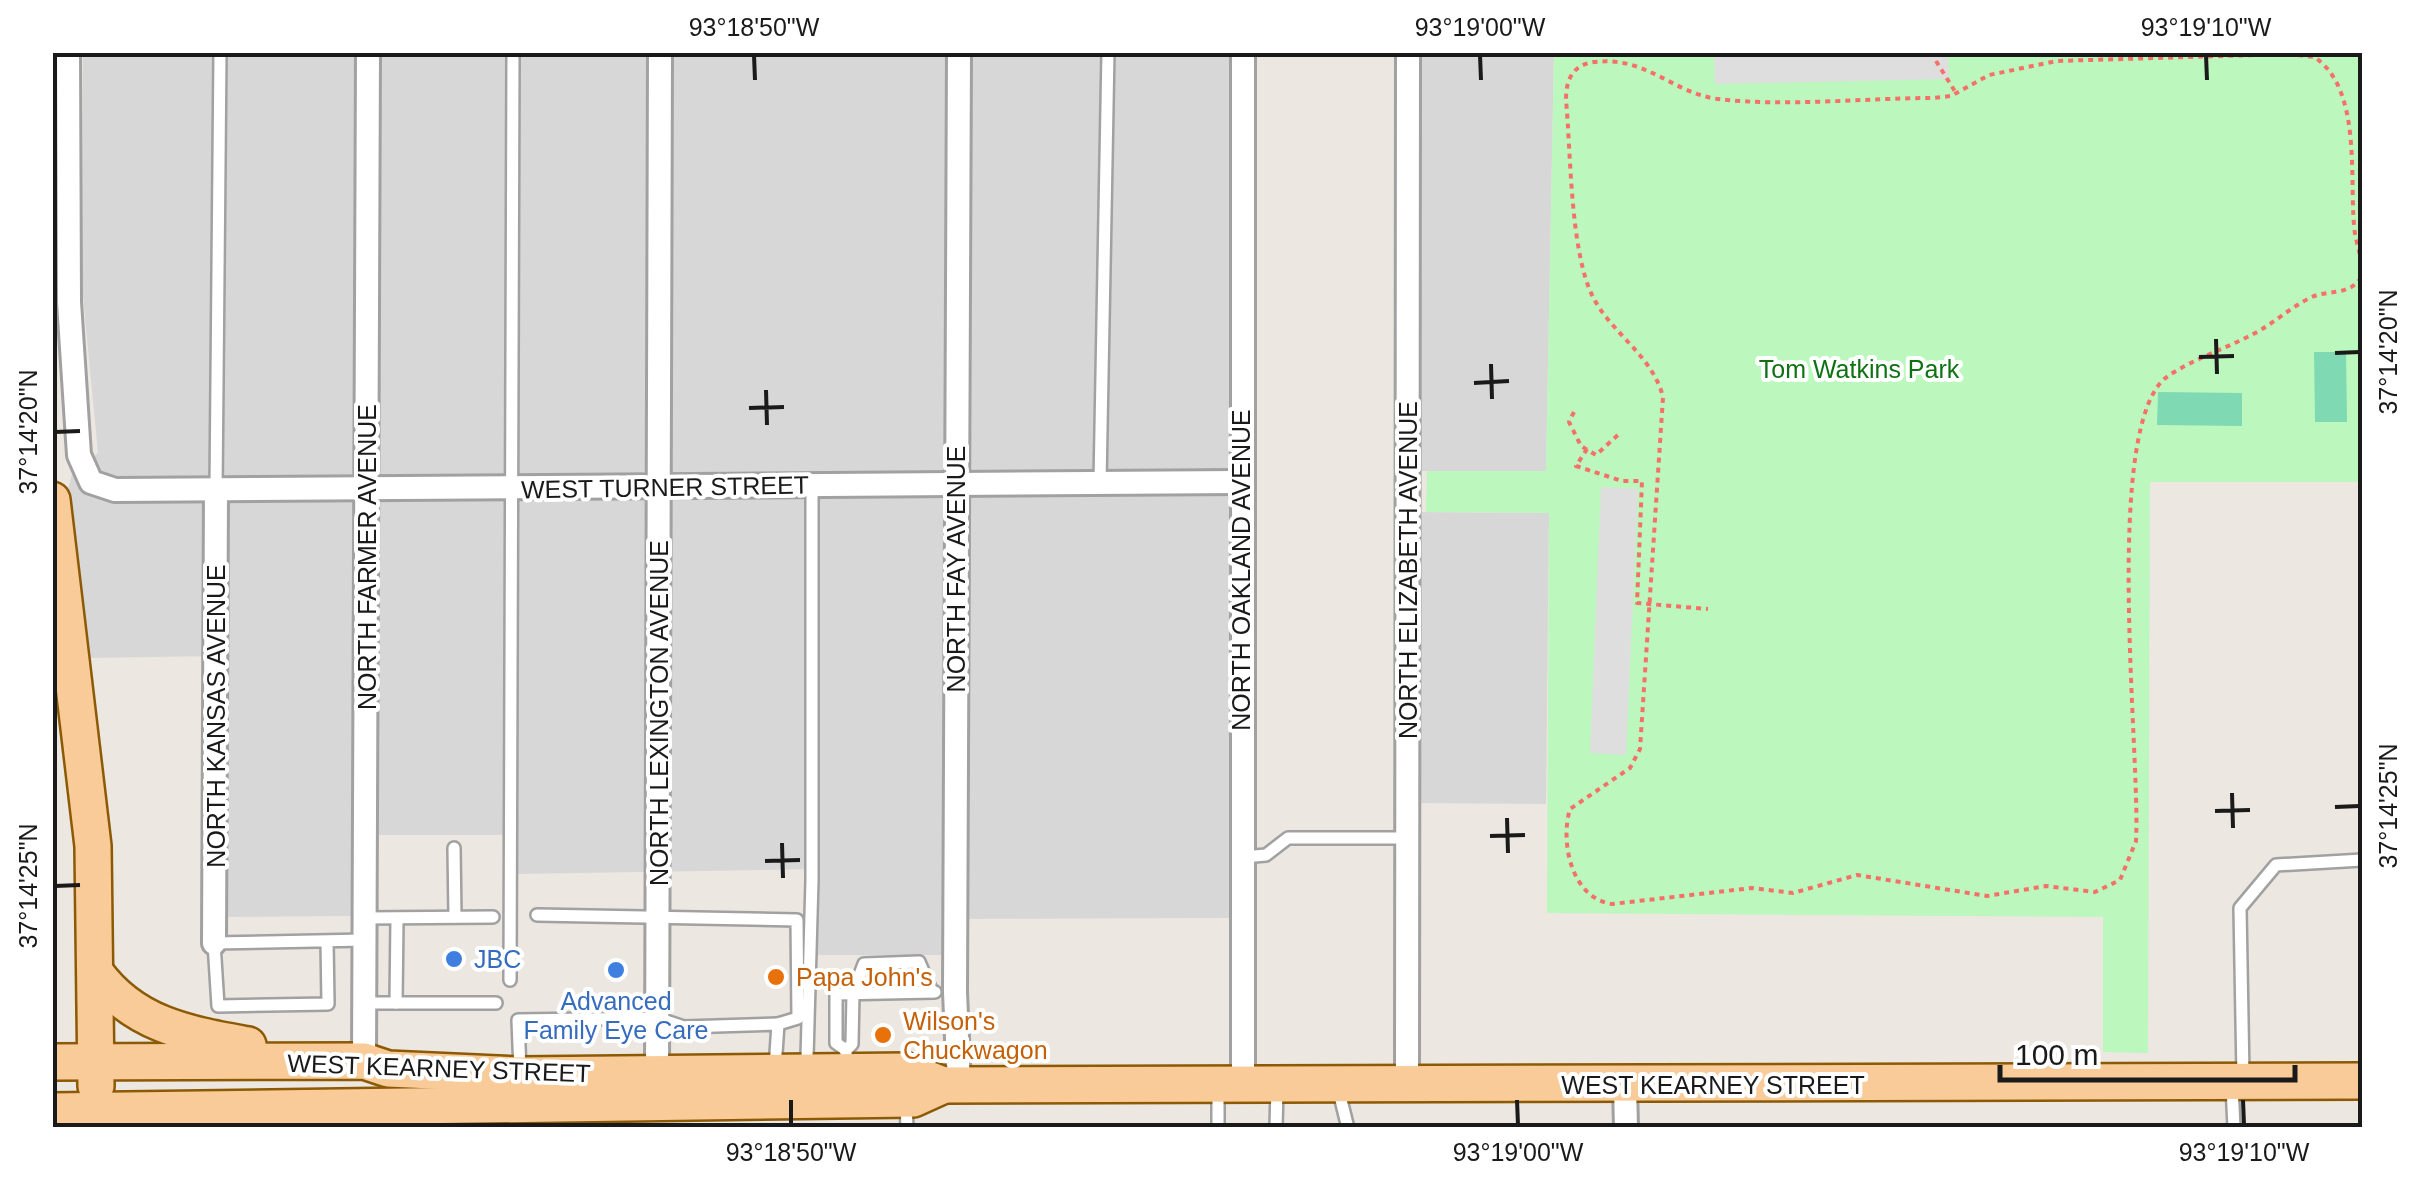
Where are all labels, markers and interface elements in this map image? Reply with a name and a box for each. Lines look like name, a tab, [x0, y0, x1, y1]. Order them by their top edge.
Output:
text: 93°18'50"W	[689, 13, 820, 41]
text: 93°19'00"W	[1415, 13, 1546, 41]
text: 93°19'10"W	[2141, 13, 2272, 41]
text: 37°14'20"N	[2374, 289, 2402, 415]
park label: Tom Watkins Park	[1759, 355, 1960, 383]
text: 37°14'20"N	[14, 369, 42, 495]
street label: NORTH ELIZABETH AVENUE	[1394, 401, 1422, 739]
street label: NORTH FARMER AVENUE	[353, 404, 381, 710]
street label: NORTH OAKLAND AVENUE	[1227, 409, 1255, 731]
street label: NORTH FAY AVENUE	[942, 446, 970, 692]
street label: WEST TURNER STREET	[521, 470, 809, 504]
street label: NORTH LEXINGTON AVENUE	[645, 540, 673, 886]
street label: NORTH KANSAS AVENUE	[202, 564, 230, 868]
text: 37°14'25"N	[2374, 743, 2402, 869]
text: 37°14'25"N	[14, 823, 42, 949]
place label: JBC	[474, 945, 521, 973]
marker: JBC	[443, 948, 465, 970]
marker: Advanced Family Eye Care	[605, 959, 627, 981]
place label: Papa John's	[796, 963, 933, 991]
marker: Papa John's	[765, 966, 787, 988]
place label: Advanced Family Eye Care	[524, 987, 708, 1044]
place label: Wilson's Chuckwagon	[903, 1007, 1048, 1064]
scale bar	[2000, 1020, 2295, 1082]
marker: Wilson's Chuckwagon	[872, 1024, 894, 1046]
text: 100 m	[2015, 1038, 2098, 1071]
street label: WEST KEARNEY STREET	[287, 1049, 591, 1087]
street label: WEST KEARNEY STREET	[1561, 1071, 1865, 1099]
text: 93°18'50"W	[726, 1138, 857, 1166]
text: 93°19'00"W	[1453, 1138, 1584, 1166]
text: 93°19'10"W	[2179, 1138, 2310, 1166]

